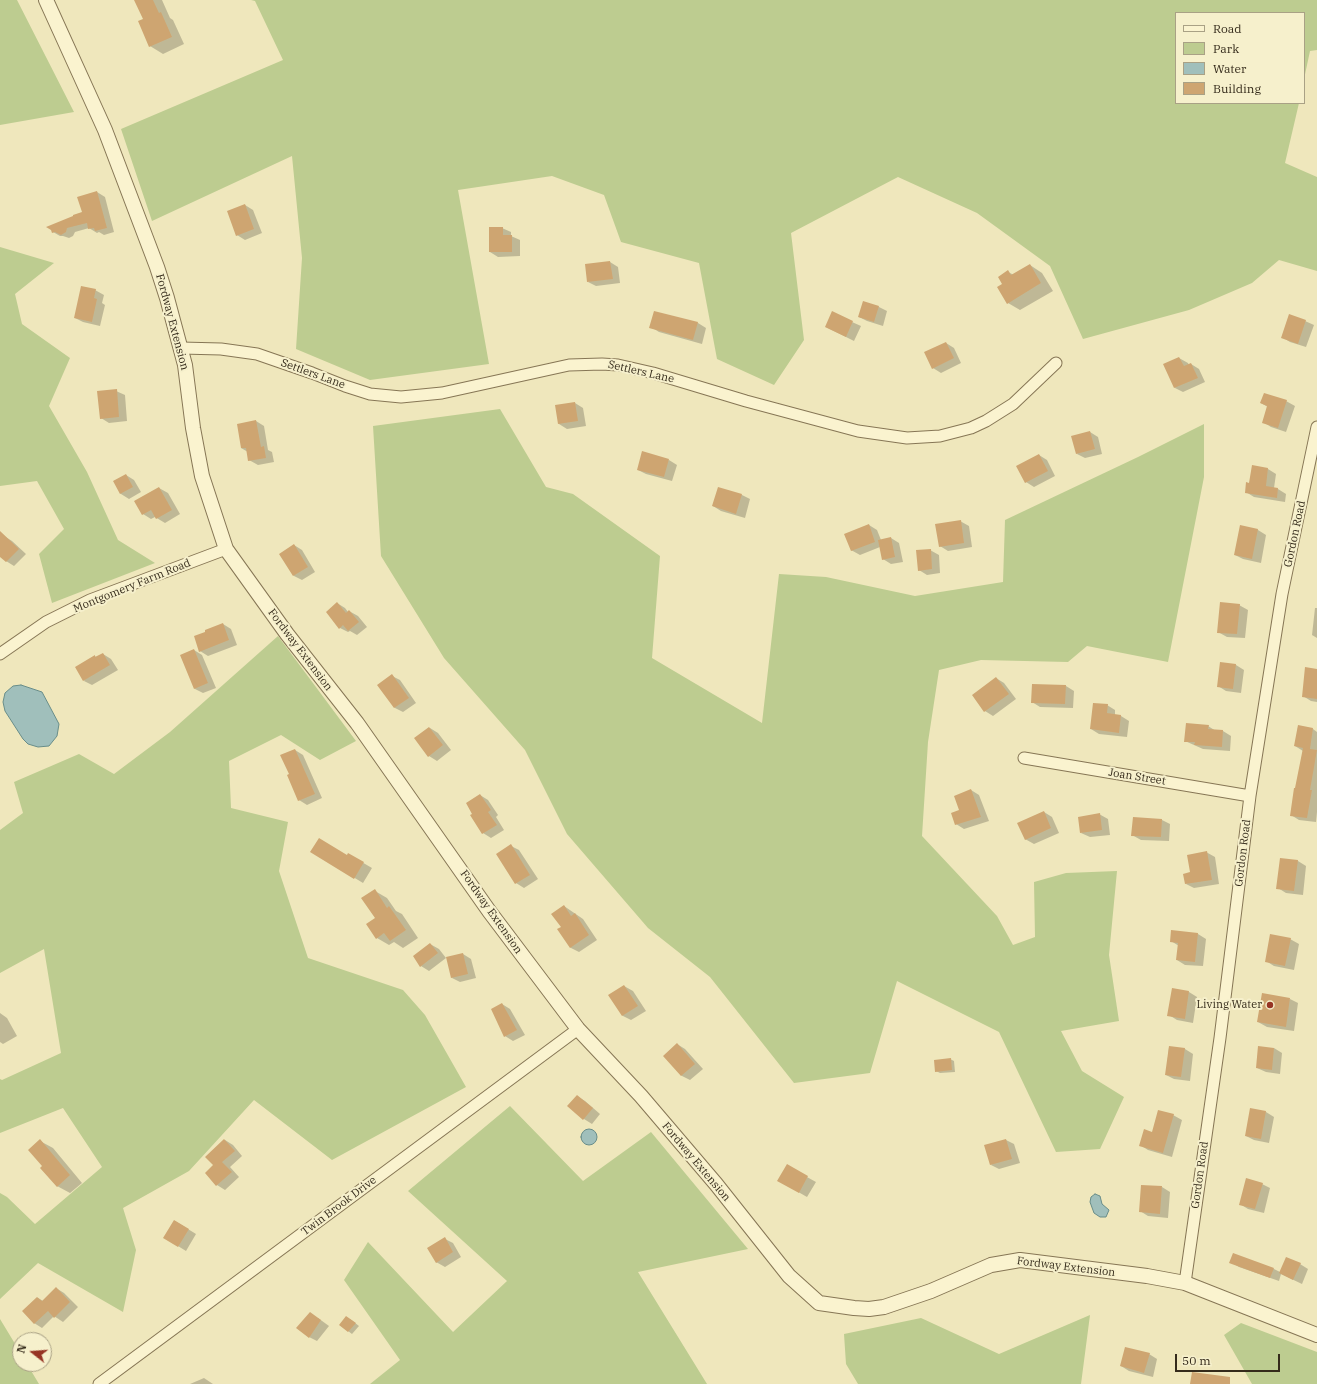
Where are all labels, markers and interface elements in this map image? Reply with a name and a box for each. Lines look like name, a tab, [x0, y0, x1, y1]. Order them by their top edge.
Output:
legend	[1175, 12, 1305, 104]
text: Road	[1213, 21, 1242, 36]
text: Park	[1213, 41, 1239, 56]
text: Water	[1213, 61, 1246, 76]
text: Building	[1213, 81, 1261, 96]
street label: Fordway Extension	[153, 272, 191, 372]
street label: Settlers Lane	[279, 356, 347, 392]
street label: Settlers Lane	[607, 358, 675, 386]
street label: Gordon Road	[1282, 500, 1308, 568]
street label: Montgomery Farm Road	[71, 556, 193, 616]
street label: Fordway Extension	[265, 606, 335, 694]
street label: Joan Street	[1107, 766, 1167, 788]
street label: Gordon Road	[1232, 819, 1254, 887]
street label: Fordway Extension	[457, 868, 525, 956]
place label: Living Water	[1197, 998, 1262, 1012]
marker: Living Water	[1265, 1000, 1275, 1010]
street label: Fordway Extension	[659, 1120, 733, 1204]
street label: Gordon Road	[1189, 1141, 1211, 1209]
street label: Twin Brook Drive	[299, 1174, 379, 1238]
street label: Fordway Extension	[1016, 1254, 1116, 1280]
north arrow	[12, 1332, 52, 1372]
text: N	[14, 1343, 29, 1355]
scale bar	[1177, 1346, 1282, 1372]
text: 50 m	[1182, 1353, 1211, 1368]

